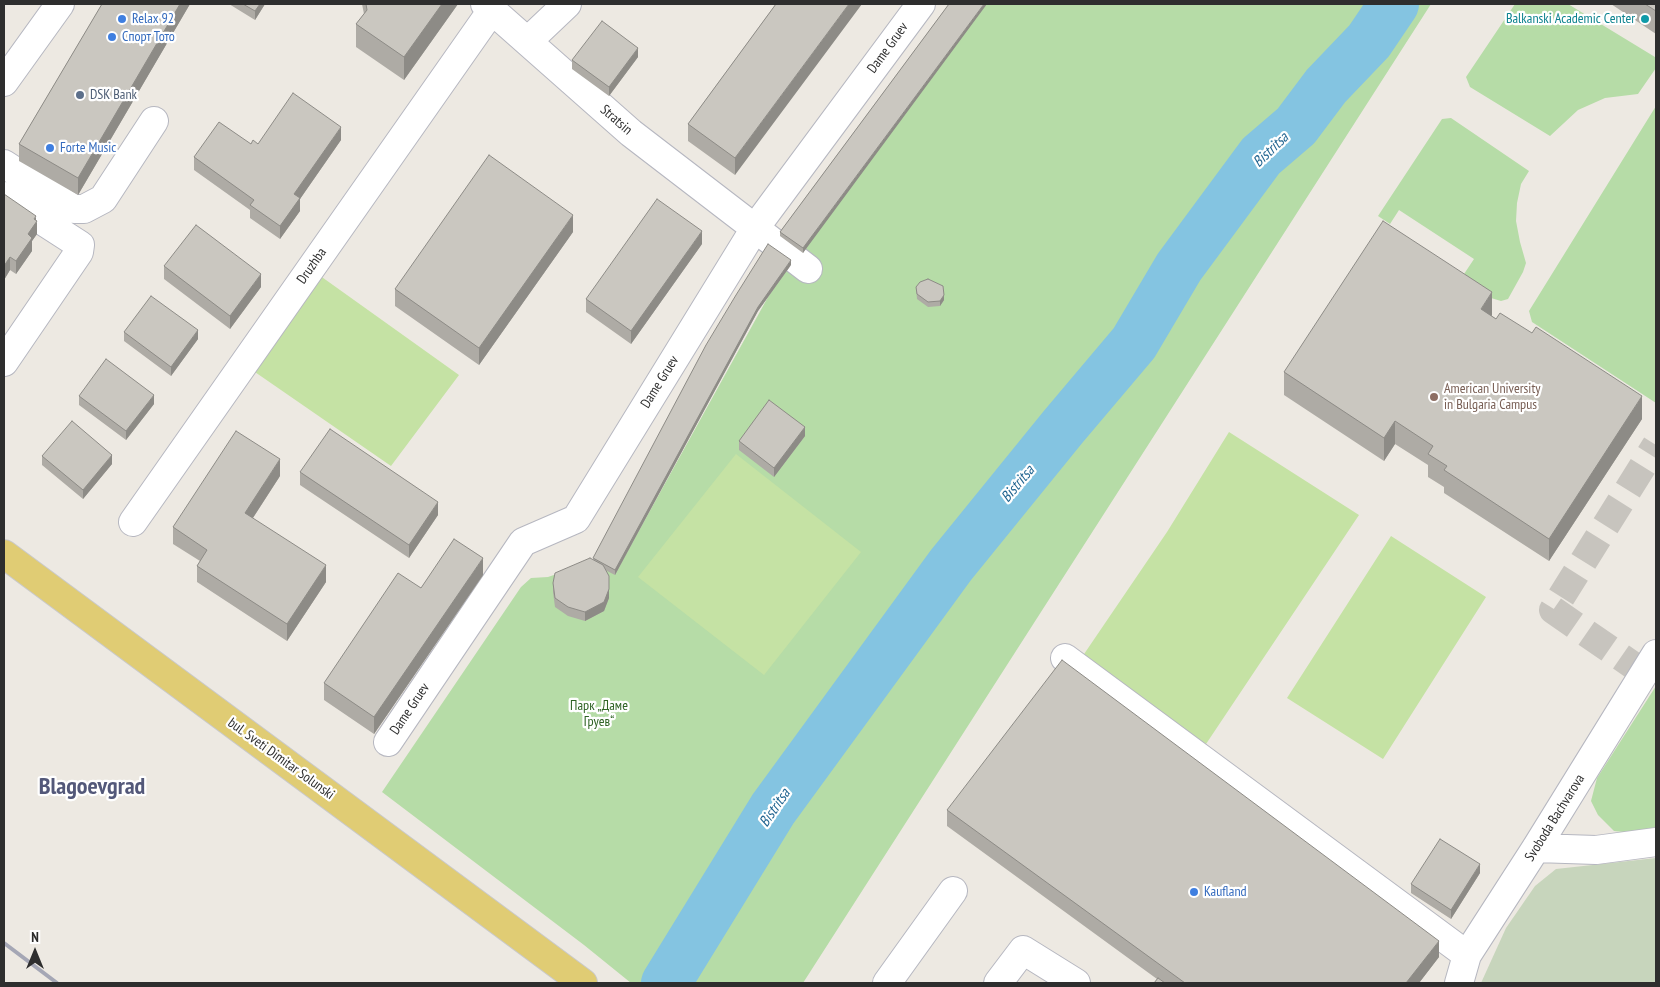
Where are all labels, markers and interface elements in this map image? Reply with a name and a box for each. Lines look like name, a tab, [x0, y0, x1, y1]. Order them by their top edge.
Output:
place label: Relax 92	[132, 11, 174, 27]
place label: Balkanski Academic Center	[1506, 11, 1635, 27]
marker: Relax 92	[116, 13, 128, 25]
marker: Balkanski Academic Center	[1639, 13, 1651, 25]
street label: Dame Gruev	[864, 19, 912, 77]
place label: Спорт Тото	[122, 29, 175, 45]
marker: Спорт Тото	[106, 31, 118, 43]
place label: DSK Bank	[90, 87, 137, 103]
marker: DSK Bank	[74, 89, 86, 101]
street label: Stratsin	[597, 102, 635, 138]
water label: Bistritsa	[1250, 129, 1292, 171]
place label: Forte Music	[60, 140, 116, 156]
marker: Forte Music	[44, 142, 56, 154]
street label: Druzhba	[294, 245, 330, 287]
street label: Dame Gruev	[637, 353, 683, 411]
place label: American University in Bulgaria Campus	[1444, 381, 1540, 414]
marker: American University in Bulgaria Campus	[1428, 391, 1440, 403]
water label: Bistritsa	[998, 462, 1038, 506]
street label: Dame Gruev	[387, 680, 433, 738]
park label: Парк „Даме Груев“	[570, 698, 628, 730]
street label: bul. Sveti Dimitar Solunski	[225, 715, 337, 803]
street label: Svoboda Bachvarova	[1522, 771, 1588, 865]
district label: Blagoevgrad	[39, 773, 145, 801]
water label: Bistritsa	[756, 786, 794, 830]
place label: Kaufland	[1204, 884, 1247, 900]
marker: Kaufland	[1188, 886, 1200, 898]
north arrow	[10, 927, 60, 977]
text: N	[31, 928, 39, 946]

